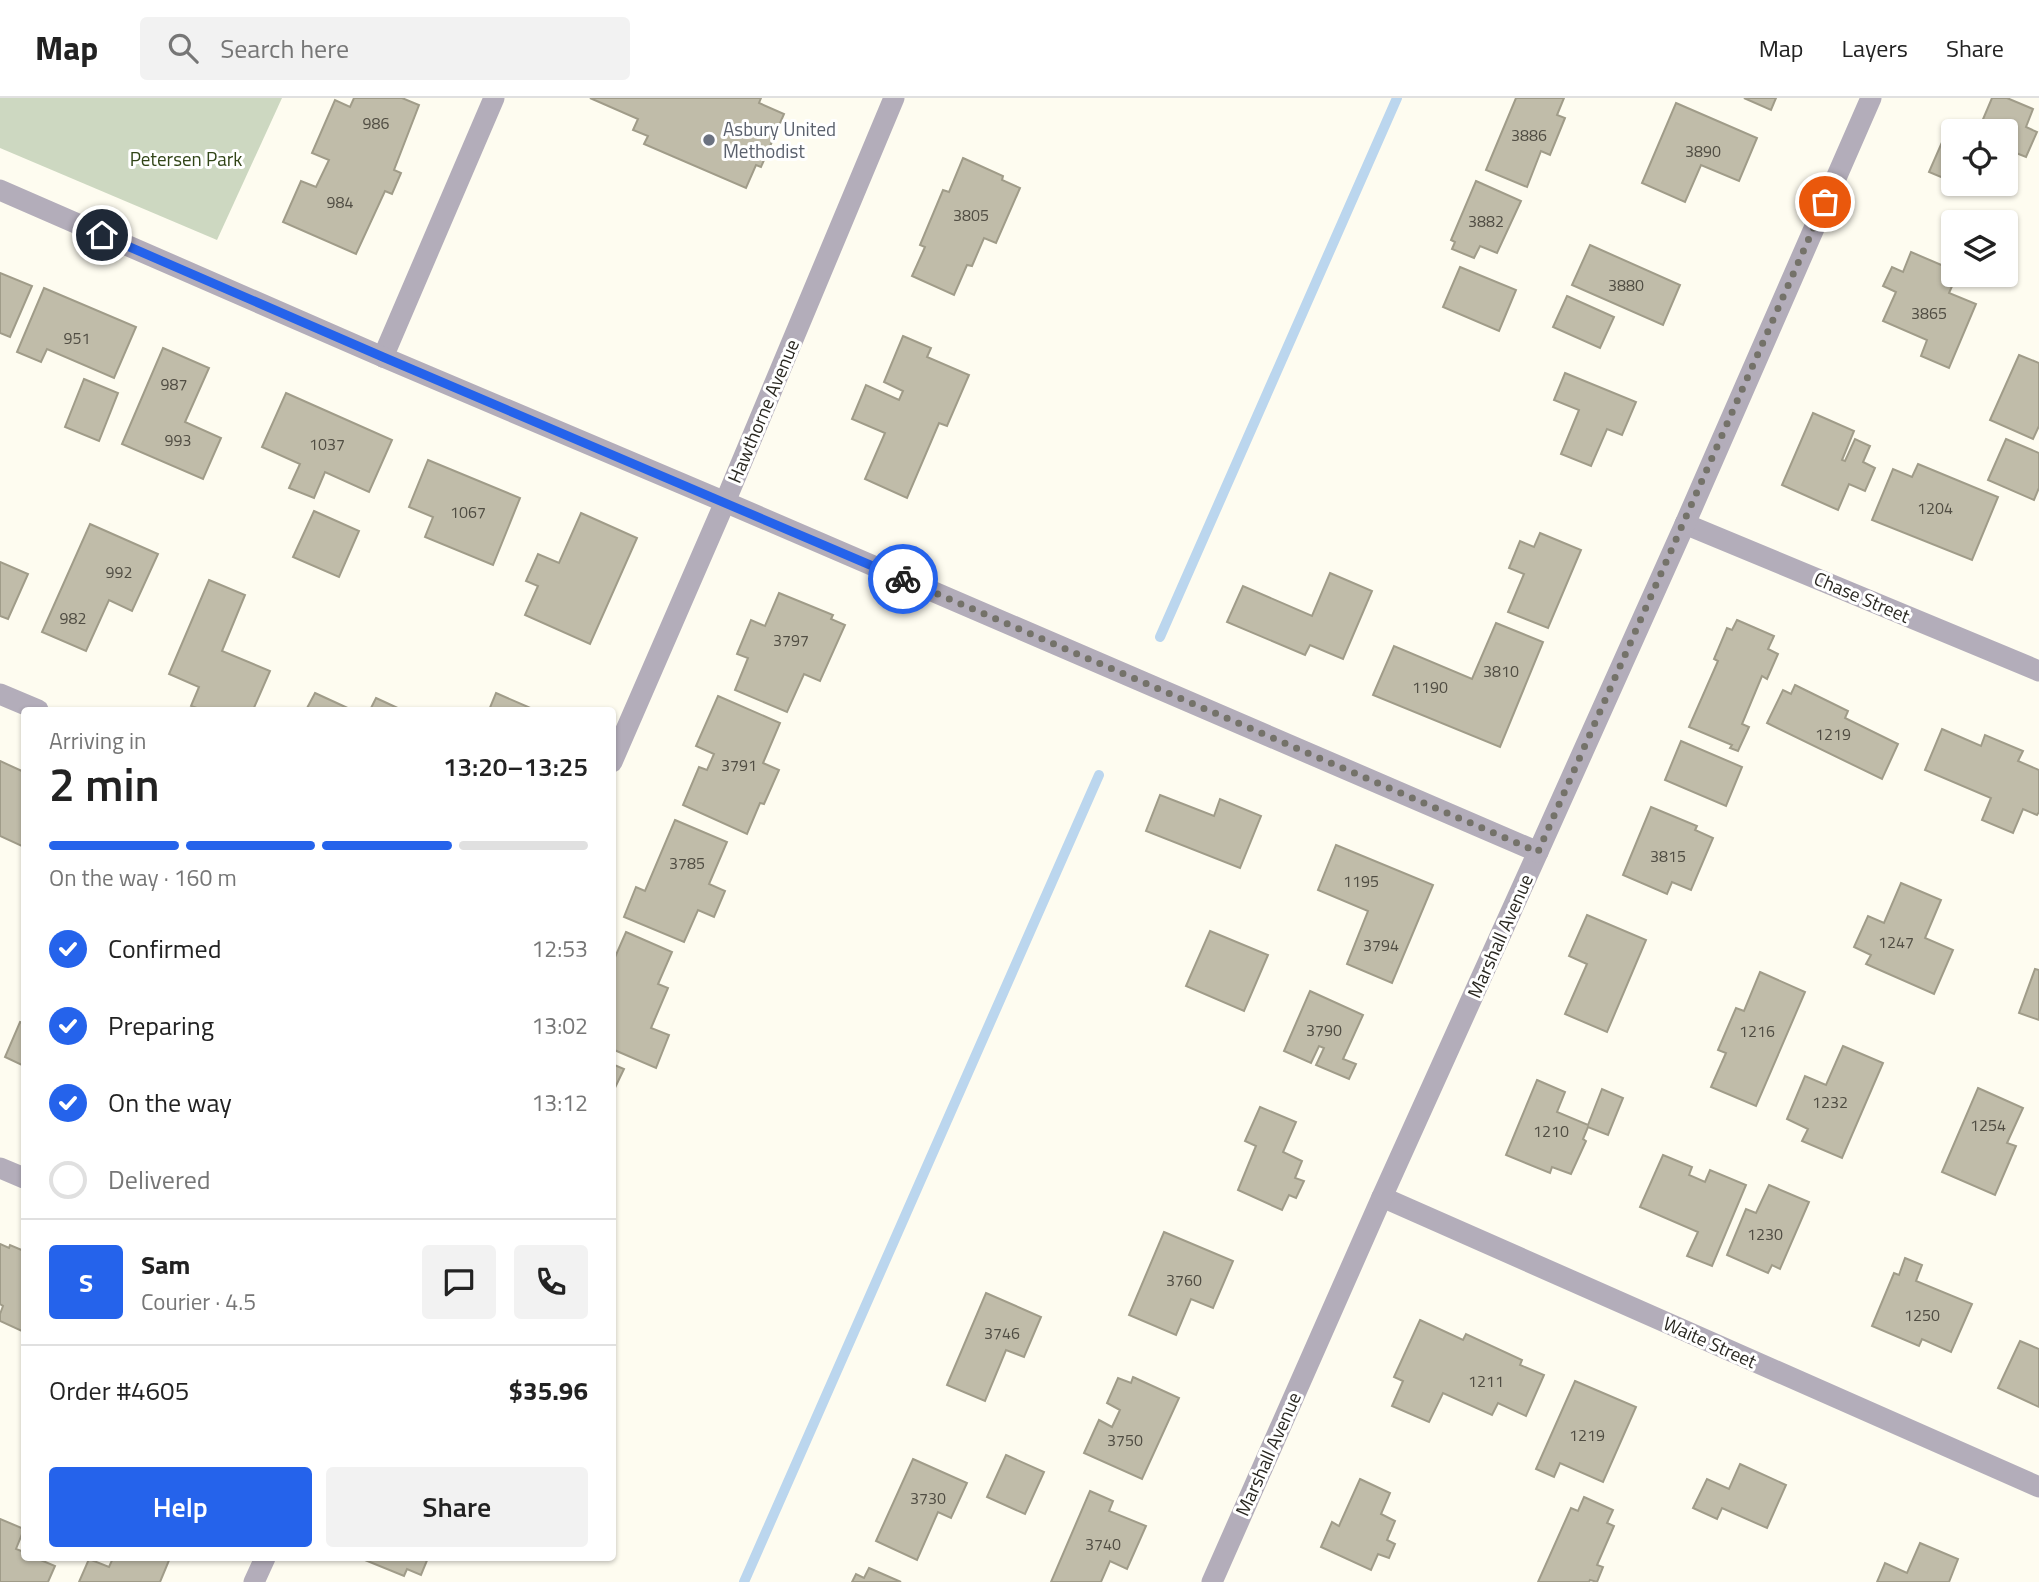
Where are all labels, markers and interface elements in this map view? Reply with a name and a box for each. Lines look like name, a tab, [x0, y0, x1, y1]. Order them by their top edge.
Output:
search box	[140, 17, 630, 80]
text: Map	[35, 23, 98, 73]
icon: search	[164, 29, 202, 67]
text: Search here	[220, 29, 349, 68]
text: Map	[1759, 30, 1804, 66]
text: Layers	[1842, 30, 1908, 66]
text: Share	[1946, 30, 2004, 66]
house number: 986	[363, 111, 389, 135]
place label: Asbury United Methodist	[723, 114, 836, 165]
map controls	[1941, 119, 2018, 287]
button: locate	[1941, 119, 2018, 196]
house number: 3886	[1511, 123, 1547, 147]
marker: Asbury United Methodist	[701, 132, 717, 148]
house number: 3890	[1685, 139, 1721, 163]
park label: Petersen Park	[130, 144, 242, 173]
pin	[1795, 172, 1855, 232]
icon: bag	[1806, 183, 1844, 221]
house number: 984	[327, 190, 353, 214]
house number: 3805	[953, 203, 989, 227]
pin	[72, 205, 132, 265]
house number: 3882	[1468, 209, 1504, 233]
button: layers	[1941, 210, 2018, 287]
icon: home	[83, 216, 121, 254]
house number: 3880	[1608, 273, 1644, 297]
house number: 3865	[1911, 301, 1947, 325]
house number: 951	[64, 326, 90, 350]
street label: Hawthorne Avenue	[719, 334, 806, 487]
house number: 987	[161, 372, 187, 396]
house number: 993	[165, 428, 191, 452]
house number: 1037	[309, 432, 345, 456]
house number: 1204	[1917, 496, 1953, 520]
house number: 1067	[450, 500, 486, 524]
courier	[868, 544, 938, 614]
house number: 992	[106, 560, 132, 584]
icon: bike	[884, 560, 922, 598]
street label: Chase Street	[1810, 563, 1915, 630]
house number: 982	[60, 606, 86, 630]
house number: 3797	[773, 628, 809, 652]
house number: 3810	[1483, 659, 1519, 683]
house number: 1190	[1412, 675, 1448, 699]
house number: 1219	[1815, 722, 1851, 746]
text: Arriving in	[49, 723, 146, 758]
text: 13:20–13:25	[443, 747, 588, 786]
text: 2 min	[49, 749, 160, 819]
house number: 3791	[721, 753, 757, 777]
house number: 3815	[1650, 844, 1686, 868]
house number: 3785	[669, 851, 705, 875]
text: On the way · 160 m	[49, 860, 237, 895]
house number: 1195	[1343, 869, 1379, 893]
street label: Marshall Avenue	[1459, 869, 1540, 1002]
text: Confirmed	[108, 929, 222, 968]
icon: check	[49, 930, 87, 968]
house number: 1247	[1878, 930, 1914, 954]
text: 12:53	[531, 931, 588, 966]
house number: 3794	[1363, 933, 1399, 957]
text: Preparing	[108, 1006, 214, 1045]
icon: check	[49, 1007, 87, 1045]
text: 13:02	[531, 1008, 588, 1043]
house number: 3790	[1306, 1018, 1342, 1042]
house number: 1216	[1739, 1019, 1775, 1043]
text: On the way	[108, 1083, 232, 1122]
icon: check	[49, 1084, 87, 1122]
text: 13:12	[531, 1085, 588, 1120]
house number: 1232	[1812, 1090, 1848, 1114]
house number: 1254	[1970, 1113, 2006, 1137]
house number: 1210	[1533, 1119, 1569, 1143]
text: Delivered	[108, 1160, 211, 1199]
house number: 1230	[1747, 1222, 1783, 1246]
text: Sam	[141, 1245, 190, 1284]
button: chat	[422, 1245, 496, 1319]
button: phone	[514, 1245, 588, 1319]
text: S	[79, 1263, 93, 1302]
house number: 3760	[1166, 1268, 1202, 1292]
text: Courier · 4.5	[141, 1284, 256, 1319]
house number: 1250	[1904, 1303, 1940, 1327]
street label: Waite Street	[1659, 1308, 1762, 1375]
house number: 3746	[984, 1321, 1020, 1345]
house number: 1211	[1468, 1369, 1504, 1393]
text: Order #4605	[49, 1371, 189, 1410]
text: $35.96	[509, 1371, 588, 1410]
street label: Marshall Avenue	[1227, 1387, 1308, 1520]
house number: 1219	[1569, 1423, 1605, 1447]
house number: 3750	[1107, 1428, 1143, 1452]
button: Help	[49, 1467, 312, 1547]
button: Share	[326, 1467, 588, 1547]
house number: 3730	[910, 1486, 946, 1510]
house number: 3740	[1085, 1532, 1121, 1556]

